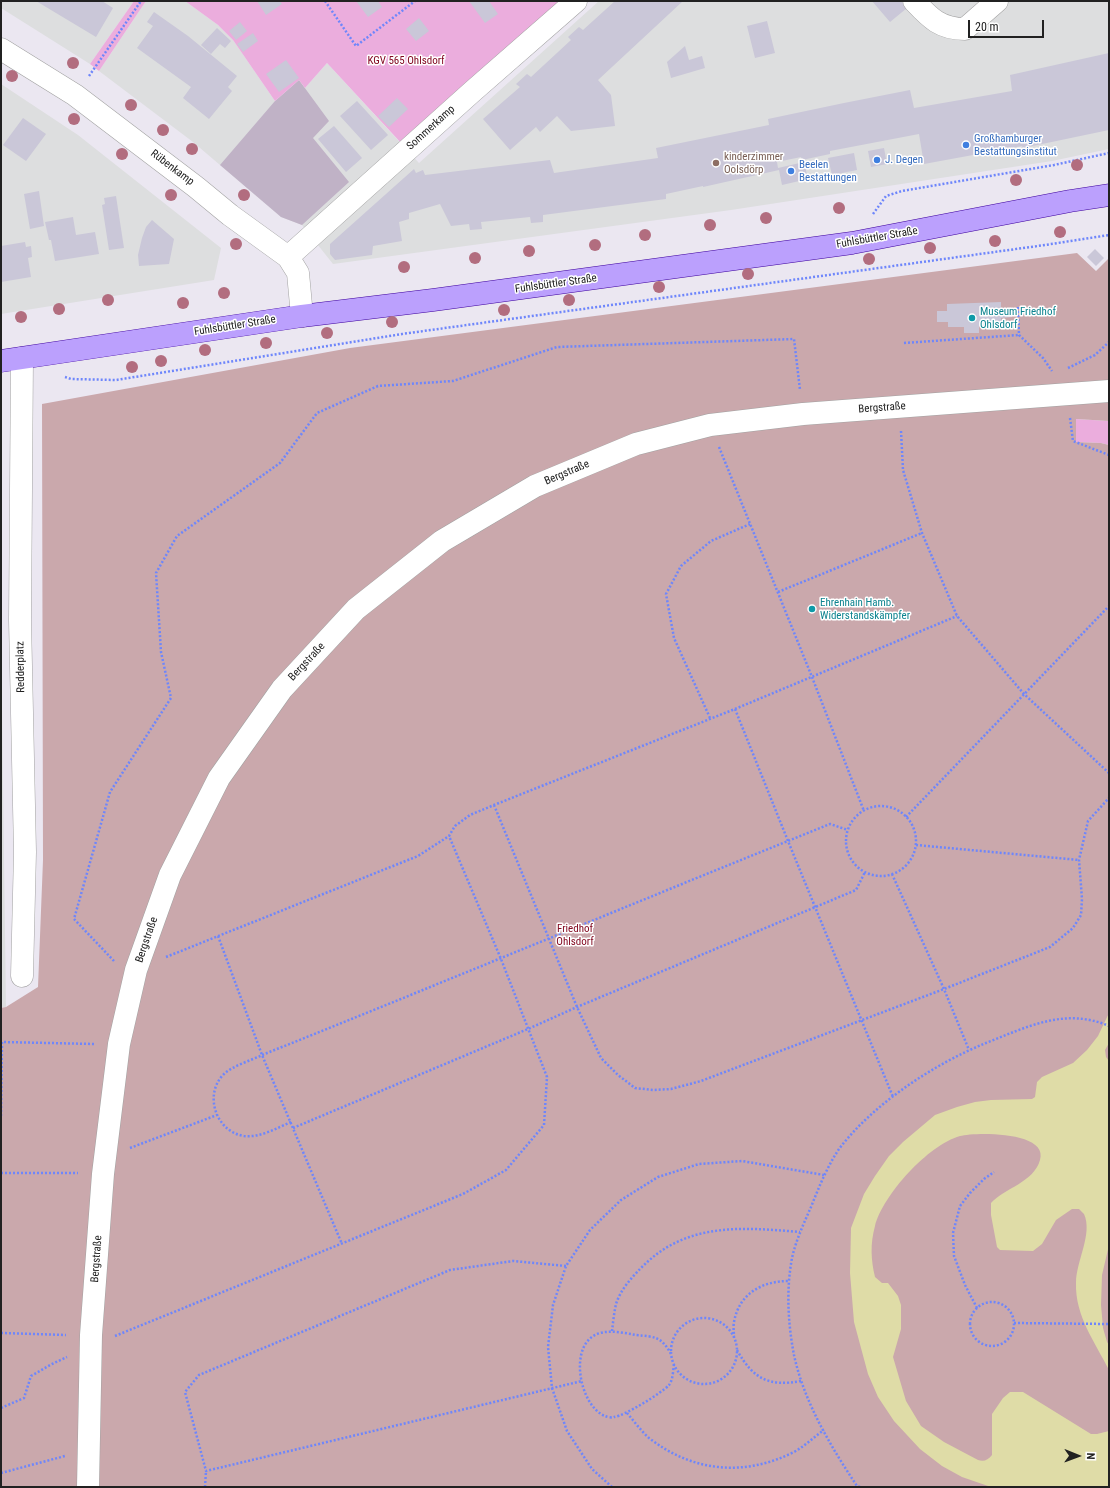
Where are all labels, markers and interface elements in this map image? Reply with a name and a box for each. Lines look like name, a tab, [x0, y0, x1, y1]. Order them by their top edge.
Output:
scale bar	[970, 12, 1046, 38]
text: 20 m	[975, 20, 999, 34]
park label: KGV 565 Ohlsdorf	[367, 54, 445, 68]
street label: Sommerkamp	[404, 103, 458, 153]
place label: Großhamburger Bestattungsinstitut	[974, 132, 1057, 158]
marker: Großhamburger Bestattungsinstitut	[961, 140, 971, 150]
street label: Rübenkamp	[148, 147, 196, 189]
place label: kinderzimmer Oolsdörp	[724, 150, 783, 176]
place label: J. Degen	[885, 153, 923, 167]
marker: J. Degen	[872, 155, 882, 165]
marker: kinderzimmer Oolsdörp	[711, 158, 721, 168]
place label: Beelen Bestattungen	[799, 158, 857, 184]
marker: Beelen Bestattungen	[786, 166, 796, 176]
street label: Fuhlsbüttler Straße	[835, 224, 919, 252]
street label: Fuhlsbüttler Straße	[514, 272, 598, 296]
place label: Museum Friedhof Ohlsdorf	[980, 305, 1056, 331]
street label: Fuhlsbüttler Straße	[193, 313, 277, 339]
marker: Museum Friedhof Ohlsdorf	[967, 313, 977, 323]
street label: Bergstraße	[858, 400, 906, 416]
street label: Bergstraße	[543, 458, 591, 488]
place label: Ehrenhain Hamb. Widerstandskämpfer	[820, 596, 910, 622]
marker: Ehrenhain Hamb. Widerstandskämpfer	[807, 604, 817, 614]
street label: Bergstraße	[286, 640, 328, 684]
street label: Redderplatz	[14, 641, 28, 693]
street label: Bergstraße	[133, 915, 161, 965]
park label: Friedhof Ohlsdorf	[556, 922, 594, 948]
street label: Bergstraße	[89, 1235, 105, 1283]
north arrow	[1058, 1436, 1098, 1476]
text: N	[1084, 1453, 1097, 1460]

